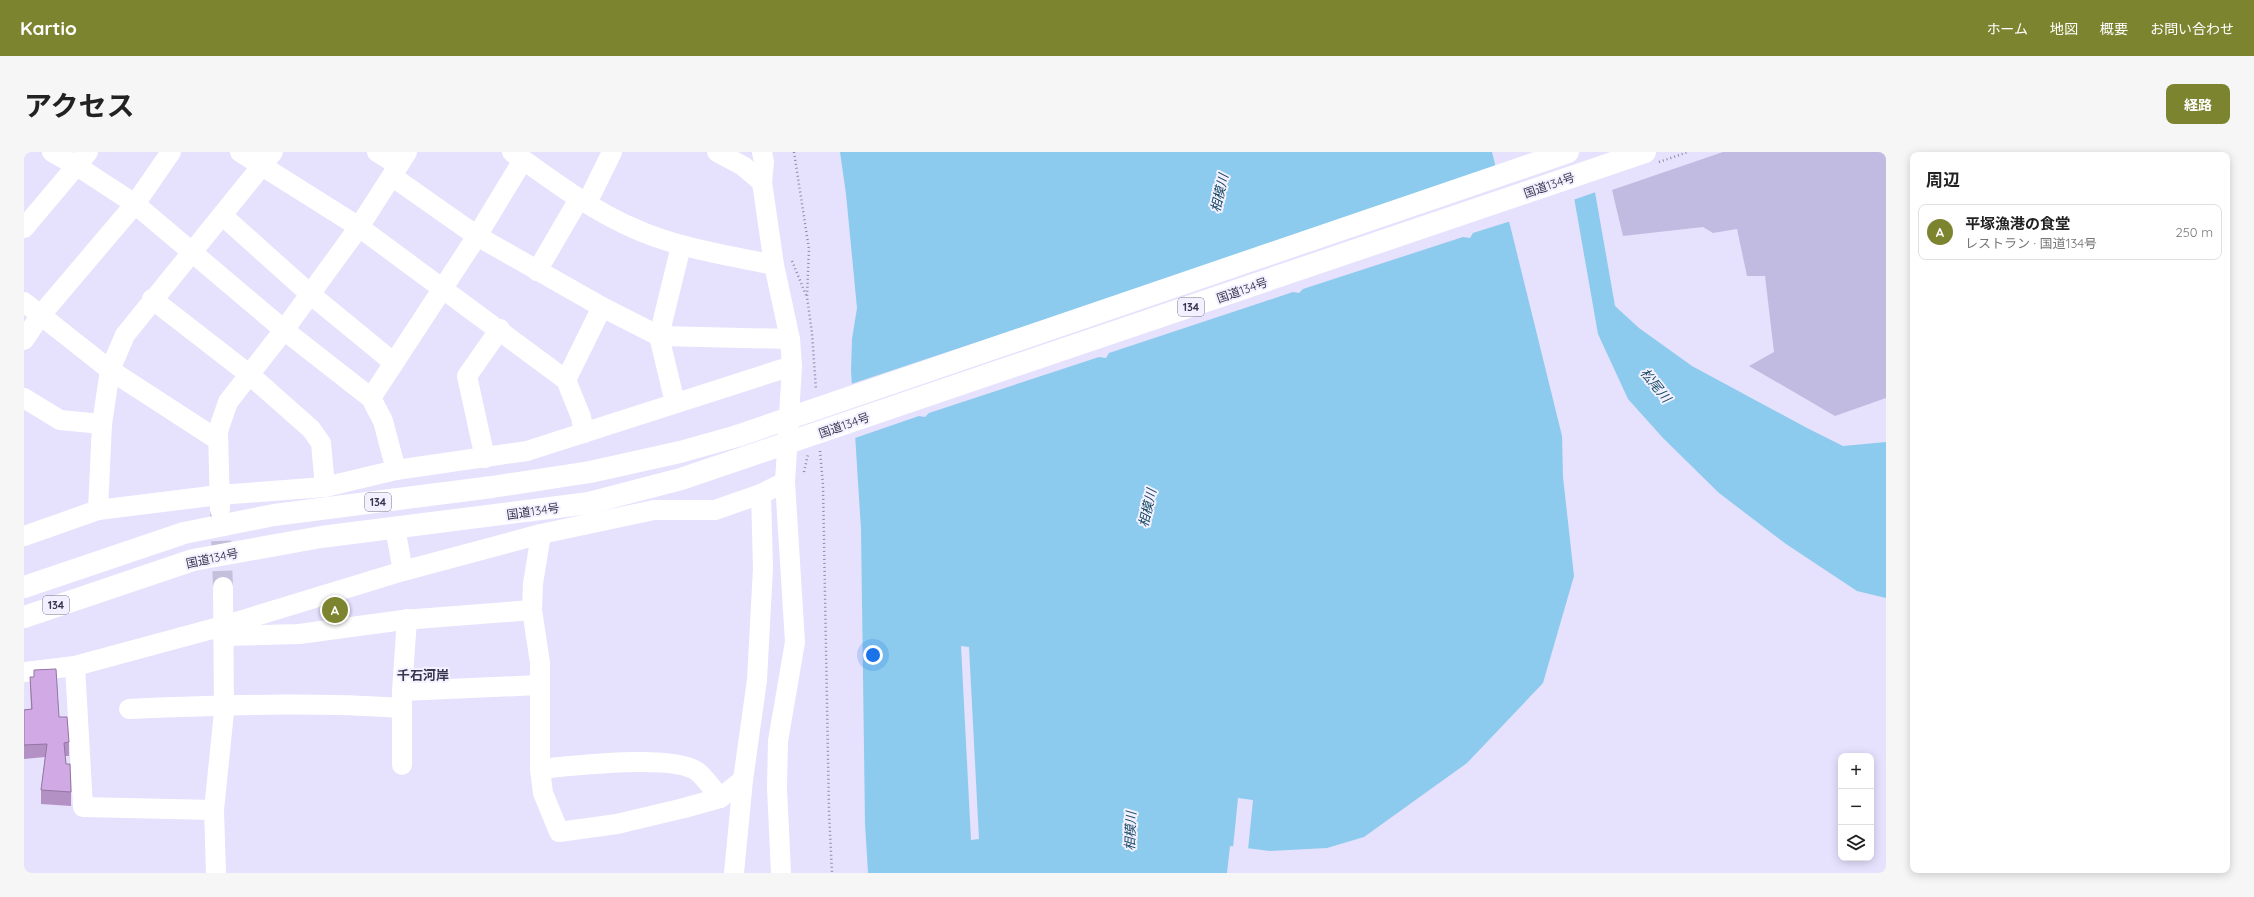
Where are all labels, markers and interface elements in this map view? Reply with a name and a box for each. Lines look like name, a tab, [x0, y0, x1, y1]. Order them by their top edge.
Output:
text: Kartio	[20, 16, 77, 40]
text: ホーム	[1986, 20, 2028, 38]
text: 地図	[2050, 20, 2078, 38]
text: 概要	[2100, 20, 2128, 38]
text: お問い合わせ	[2150, 20, 2234, 38]
button: 経路	[2166, 84, 2230, 124]
text: アクセス	[24, 88, 135, 123]
street label: 国道134号	[1521, 169, 1577, 201]
text: 周辺	[1926, 169, 1960, 190]
water label: 相模川	[1207, 170, 1232, 214]
text: 平塚漁港の食堂	[1965, 214, 2070, 233]
text: A	[1936, 224, 1944, 240]
text: 250 m	[2176, 224, 2213, 240]
text: レストラン · 国道134号	[1965, 235, 2097, 251]
street label: 国道134号	[1214, 274, 1270, 306]
road number: 134	[1178, 298, 1204, 316]
water label: 松尾川	[1638, 365, 1676, 407]
street label: 国道134号	[816, 409, 872, 441]
water label: 相模川	[1135, 485, 1160, 529]
road number: 134	[365, 493, 391, 511]
street label: 国道134号	[506, 500, 560, 522]
street label: 国道134号	[184, 545, 240, 571]
pin: A	[322, 595, 348, 625]
road number: 134	[43, 596, 69, 614]
your location	[863, 645, 883, 665]
district label: 千石河岸	[397, 667, 449, 683]
map controls	[1838, 753, 1874, 861]
button: +	[1838, 753, 1874, 789]
button: −	[1838, 789, 1874, 825]
water label: 相模川	[1121, 809, 1139, 851]
button: layers	[1838, 825, 1874, 861]

